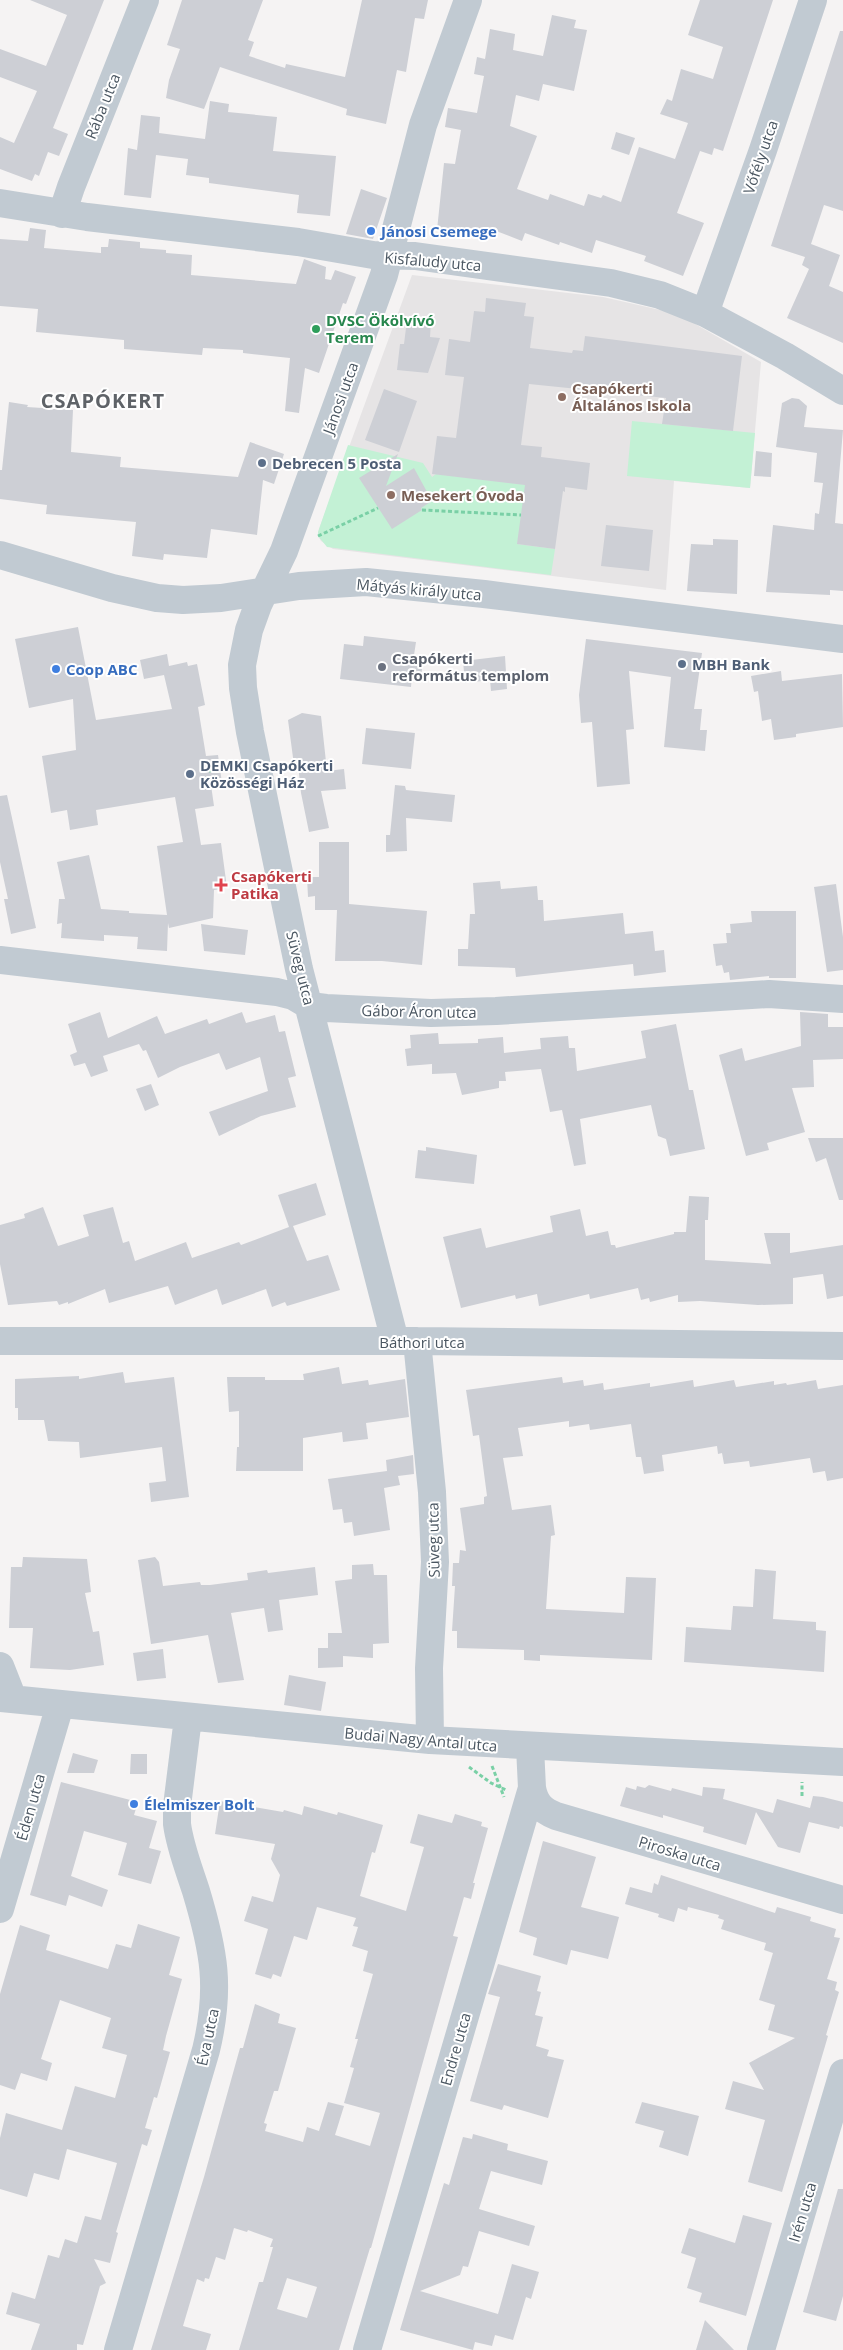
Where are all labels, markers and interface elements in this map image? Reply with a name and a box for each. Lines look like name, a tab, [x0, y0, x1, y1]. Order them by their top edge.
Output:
street label: Rába utca	[80, 70, 124, 142]
street label: Vőfély utca	[738, 117, 782, 197]
place label: Jánosi Csemege	[379, 221, 497, 241]
marker: Jánosi Csemege	[365, 225, 377, 237]
street label: Kisfaludy utca	[384, 247, 482, 275]
place label: DVSC Ökölvívó Terem	[326, 310, 435, 347]
marker: DVSC Ökölvívó Terem	[310, 323, 322, 335]
street label: Jánosi utca	[317, 359, 362, 439]
place label: Csapókerti Általános Iskola	[572, 378, 691, 415]
district label: CSAPÓKERT	[41, 387, 165, 414]
marker: Csapókerti Általános Iskola	[556, 391, 568, 403]
place label: Debrecen 5 Posta	[272, 453, 402, 473]
marker: Debrecen 5 Posta	[256, 457, 268, 469]
place label: Mesekert Óvoda	[401, 485, 524, 505]
marker: Mesekert Óvoda	[385, 489, 397, 501]
street label: Mátyás király utca	[356, 574, 482, 604]
place label: Csapókerti református templom	[392, 648, 549, 685]
place label: MBH Bank	[692, 654, 771, 674]
marker: MBH Bank	[676, 658, 688, 670]
place label: Coop ABC	[66, 659, 138, 679]
marker: Csapókerti református templom	[376, 661, 388, 673]
marker: Coop ABC	[50, 663, 62, 675]
place label: DEMKI Csapókerti Közösségi Ház	[200, 755, 333, 792]
marker: DEMKI Csapókerti Közösségi Ház	[184, 768, 196, 780]
place label: Csapókerti Patika	[231, 866, 312, 903]
marker: Csapókerti Patika	[215, 879, 227, 891]
street label: Süveg utca	[282, 929, 320, 1007]
street label: Gábor Áron utca	[361, 1000, 477, 1022]
street label: Báthori utca	[379, 1332, 465, 1352]
street label: Süveg utca	[422, 1502, 444, 1578]
street label: Budai Nagy Antal utca	[344, 1722, 498, 1756]
street label: Éden utca	[11, 1771, 49, 1843]
place label: Élelmiszer Bolt	[144, 1794, 255, 1814]
marker: Élelmiszer Bolt	[128, 1798, 140, 1810]
street label: Piroska utca	[636, 1831, 724, 1875]
street label: Éva utca	[191, 2006, 223, 2068]
street label: Endre utca	[435, 2010, 475, 2088]
street label: Irén utca	[783, 2179, 821, 2245]

